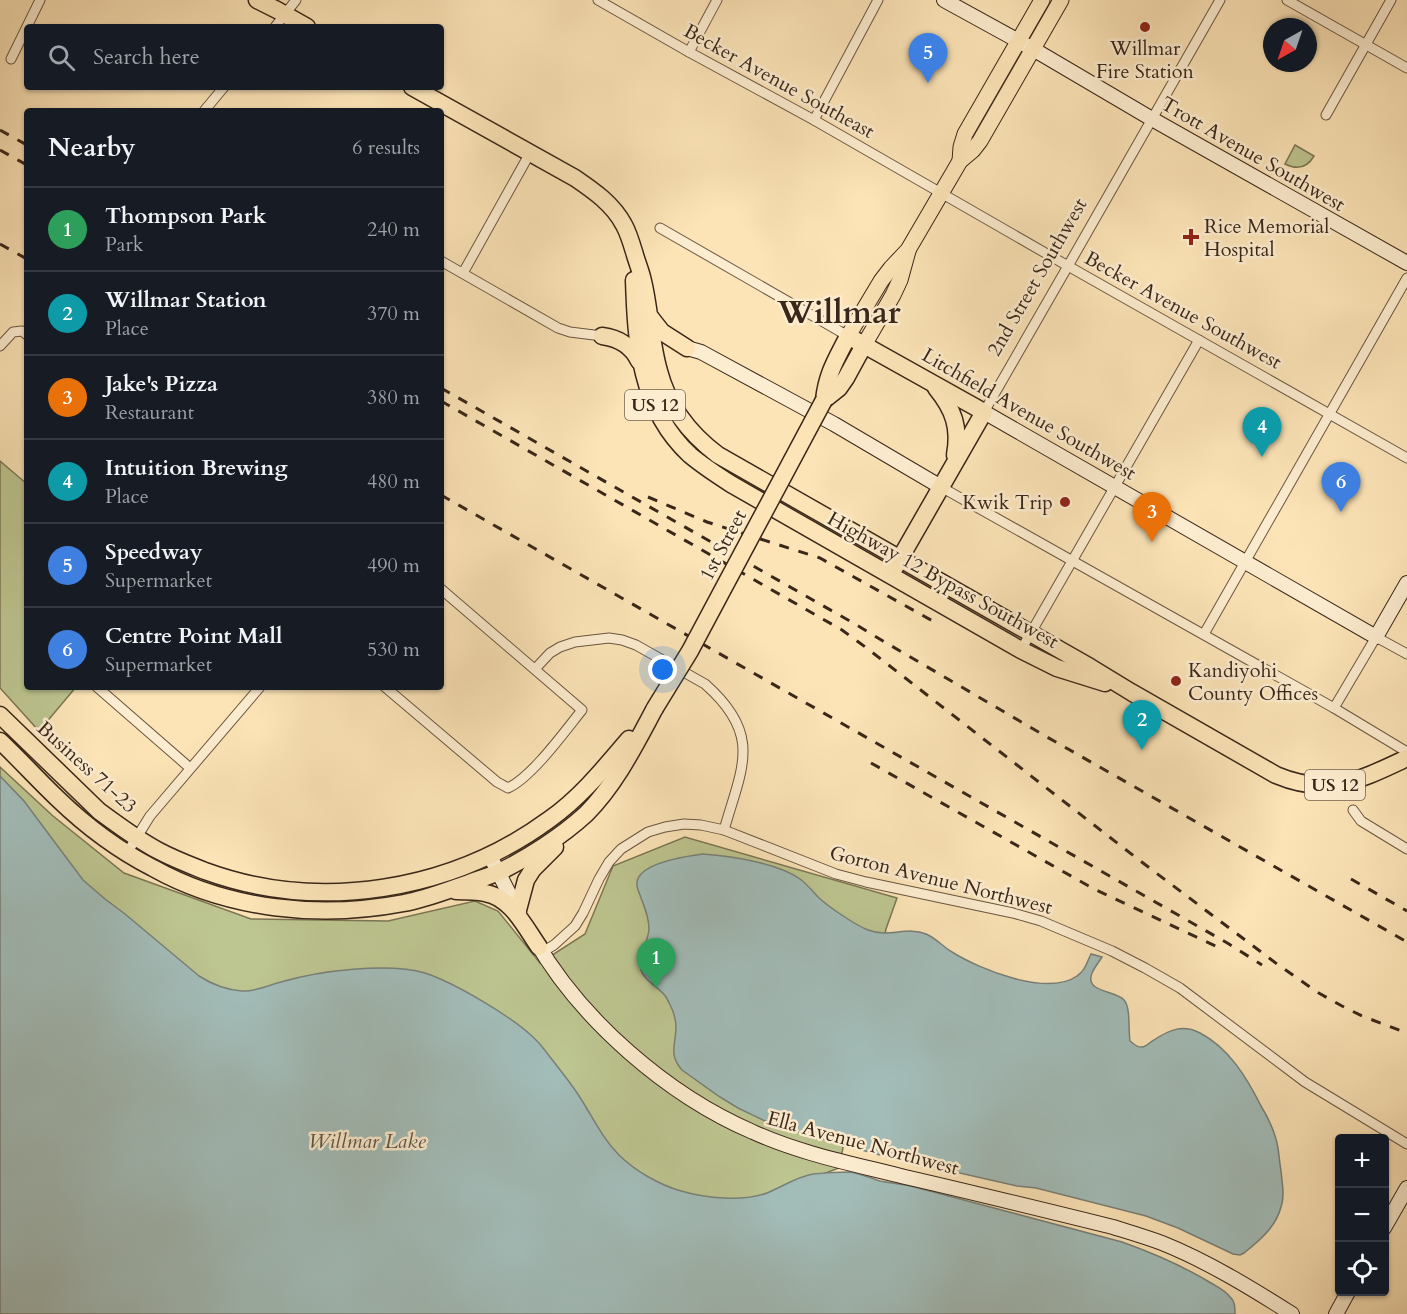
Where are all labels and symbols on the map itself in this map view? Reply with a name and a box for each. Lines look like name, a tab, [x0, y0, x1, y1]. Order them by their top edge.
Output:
street label: Becker Avenue Southeast	[679, 17, 880, 145]
north arrow	[1263, 18, 1317, 72]
marker: Willmar Fire Station	[1138, 20, 1152, 34]
pin: 5	[908, 34, 948, 83]
place label: Willmar Fire Station	[1096, 35, 1195, 85]
street label: Trott Avenue Southwest	[1156, 90, 1351, 218]
street label: 2nd Street Southwest	[981, 192, 1094, 361]
place label: Rice Memorial Hospital	[1204, 213, 1329, 263]
marker: Rice Memorial Hospital	[1182, 228, 1200, 246]
street label: Becker Avenue Southwest	[1080, 244, 1287, 376]
district label: Willmar	[776, 291, 901, 335]
street label: Litchfield Avenue Southwest	[917, 342, 1142, 487]
road number: US 12	[625, 390, 685, 420]
pin: 4	[1242, 408, 1282, 457]
pin: 6	[1322, 462, 1360, 512]
place label: Kwik Trip	[962, 489, 1053, 516]
pin: 3	[1132, 492, 1172, 542]
marker: Kwik Trip	[1058, 495, 1072, 509]
street label: 1st Street	[693, 504, 753, 585]
street label: Highway 12 Bypass Southwest	[823, 505, 1064, 655]
your location	[648, 655, 677, 684]
place label: Kandiyohi County Offices	[1188, 657, 1318, 707]
marker: Kandiyohi County Offices	[1169, 674, 1183, 688]
pin: 2	[1122, 700, 1162, 750]
street label: Business 71-23	[31, 715, 143, 819]
road number: US 12	[1305, 770, 1365, 800]
street label: Gorton Avenue Northwest	[827, 839, 1056, 921]
pin: 1	[636, 938, 676, 988]
street label: Ella Avenue Northwest	[764, 1104, 962, 1182]
water label: Willmar Lake	[308, 1127, 427, 1156]

